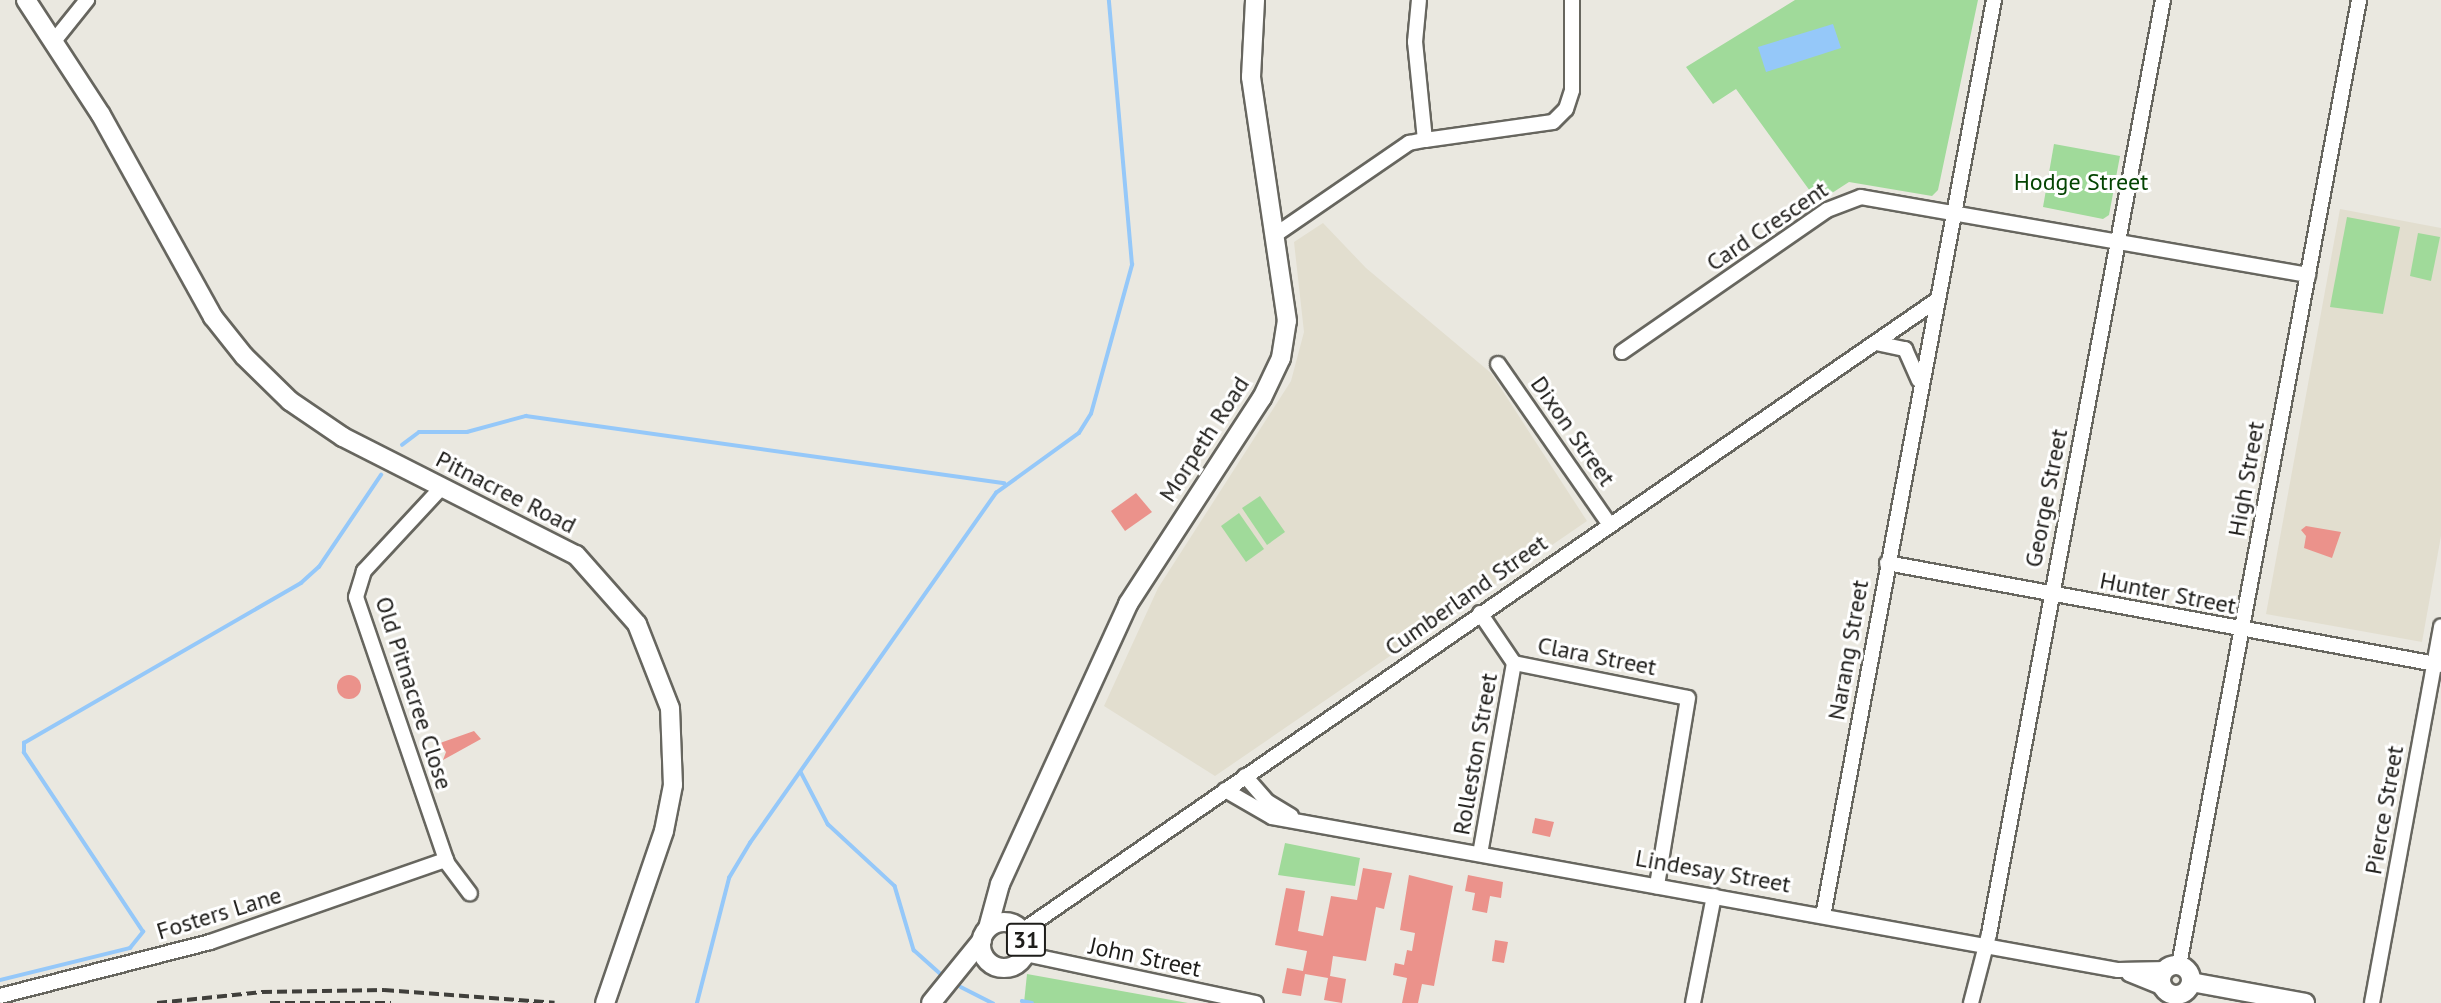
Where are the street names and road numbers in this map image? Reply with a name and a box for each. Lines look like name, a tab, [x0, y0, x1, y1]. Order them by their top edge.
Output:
street label: Card Crescent	[1701, 175, 1833, 277]
street label: Dixon Street	[1525, 370, 1621, 492]
street label: Morpeth Road	[1153, 371, 1255, 507]
street label: High Street	[2222, 419, 2270, 539]
street label: George Street	[2018, 426, 2074, 570]
street label: Pitnacree Road	[431, 444, 581, 540]
street label: Cumberland Street	[1379, 528, 1553, 662]
street label: Hunter Street	[2097, 566, 2239, 620]
street label: Narang Street	[1822, 578, 1874, 722]
street label: Old Pitnacree Close	[369, 593, 459, 793]
street label: Clara Street	[1535, 630, 1659, 682]
street label: Rolleston Street	[1447, 671, 1503, 837]
street label: Pierce Street	[2358, 743, 2410, 877]
street label: Lindesay Street	[1633, 843, 1793, 899]
street label: Fosters Lane	[153, 880, 285, 946]
road number: 31	[1005, 920, 1047, 959]
street label: John Street	[1086, 931, 1204, 983]

